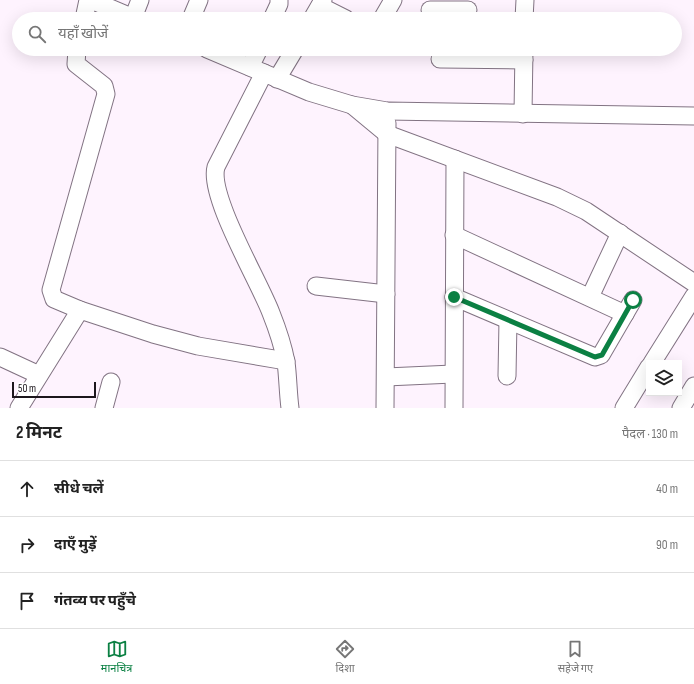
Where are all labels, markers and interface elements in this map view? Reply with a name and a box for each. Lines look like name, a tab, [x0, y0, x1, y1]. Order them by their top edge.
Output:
search box	[12, 12, 682, 56]
icon: search	[26, 23, 48, 45]
text: यहाँ खोजें	[58, 24, 108, 43]
route end	[445, 288, 463, 306]
route start	[624, 291, 642, 309]
map controls	[646, 360, 682, 396]
button: layers	[646, 360, 682, 396]
scale bar	[12, 380, 96, 399]
text: 50 m	[18, 382, 36, 395]
text: 2 मिनट	[16, 423, 62, 443]
text: पैदल · 130 m	[622, 426, 678, 442]
icon: ahead	[16, 478, 38, 500]
text: सीधे चलें	[54, 479, 104, 498]
text: 40 m	[656, 481, 678, 497]
icon: right	[16, 534, 38, 556]
text: दाएँ मुड़ें	[54, 535, 97, 554]
text: 90 m	[656, 537, 678, 553]
icon: arrive	[16, 590, 38, 612]
text: गंतव्य पर पहुँचे	[54, 591, 136, 610]
tab: मानचित्र	[101, 638, 132, 676]
tab: दिशा	[334, 638, 356, 676]
tab: सहेजे गए	[558, 638, 593, 676]

